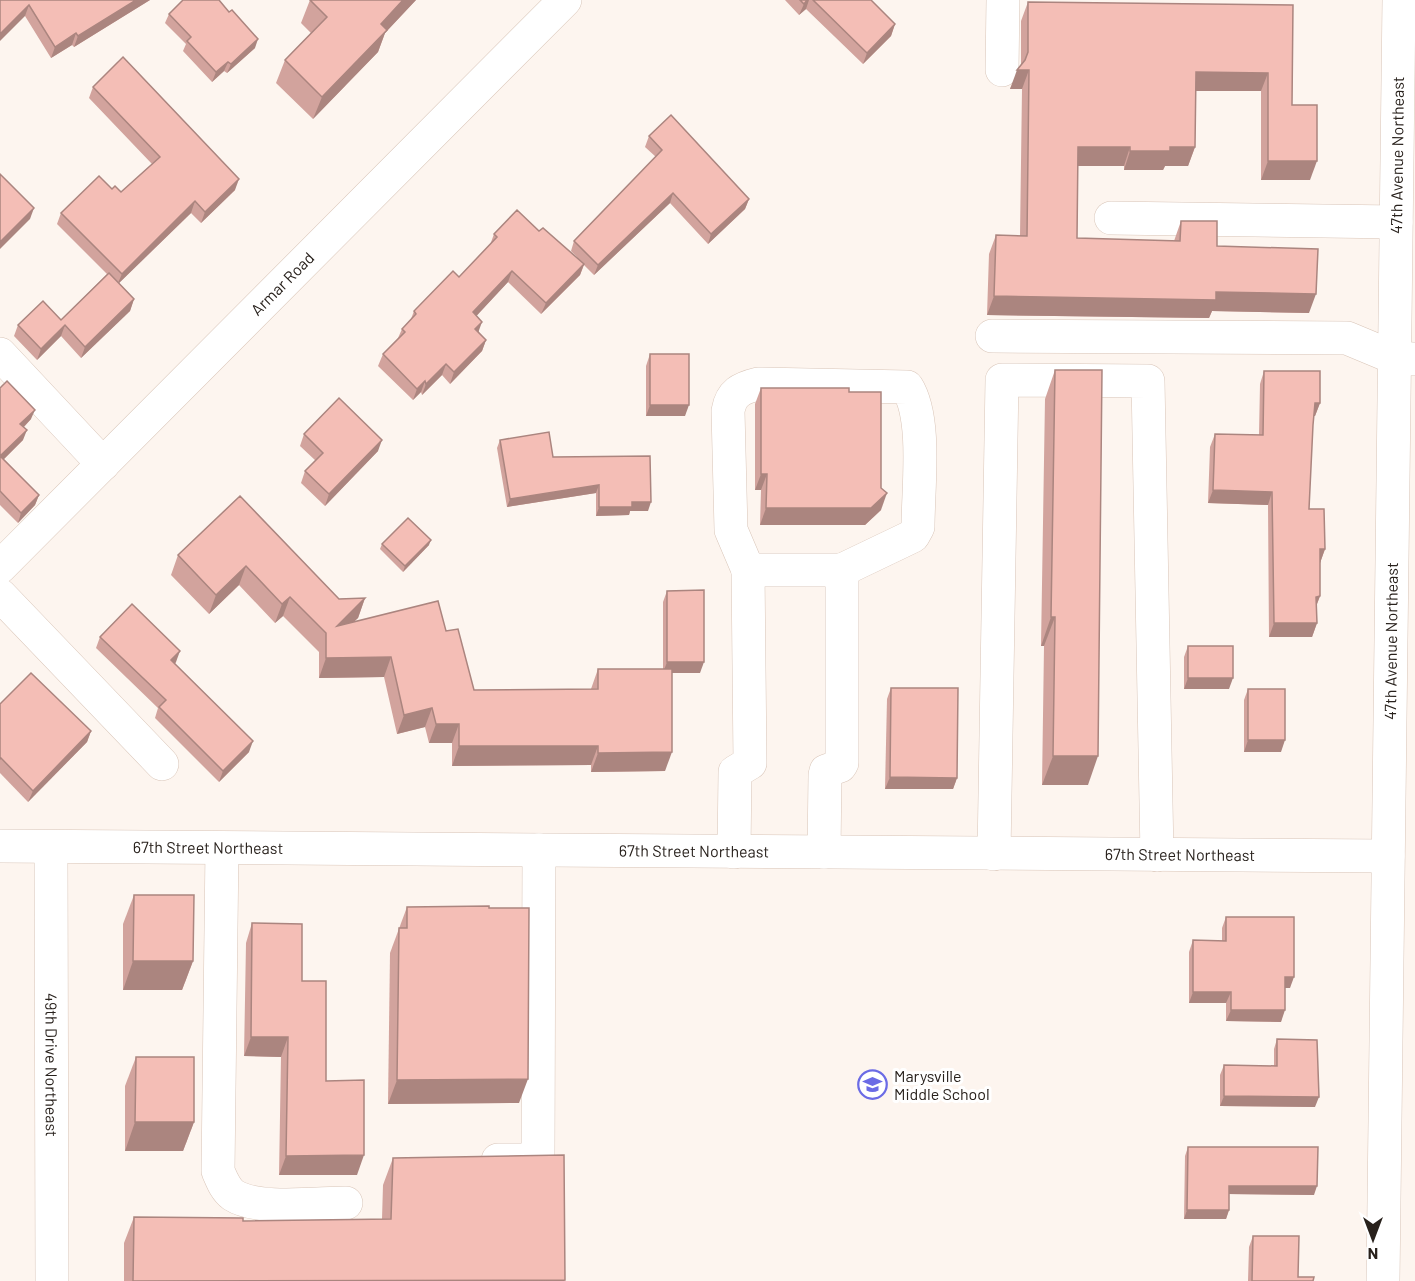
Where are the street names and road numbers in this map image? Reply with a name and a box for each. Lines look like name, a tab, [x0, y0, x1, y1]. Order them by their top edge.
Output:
street label: 47th Avenue Northeast	[1386, 76, 1407, 234]
street label: Armar Road	[247, 248, 317, 319]
street label: 47th Avenue Northeast	[1380, 562, 1401, 720]
street label: 67th Street Northeast	[133, 837, 283, 857]
street label: 67th Street Northeast	[619, 840, 769, 861]
street label: 67th Street Northeast	[1105, 844, 1255, 864]
street label: 49th Drive Northeast	[42, 993, 62, 1137]

